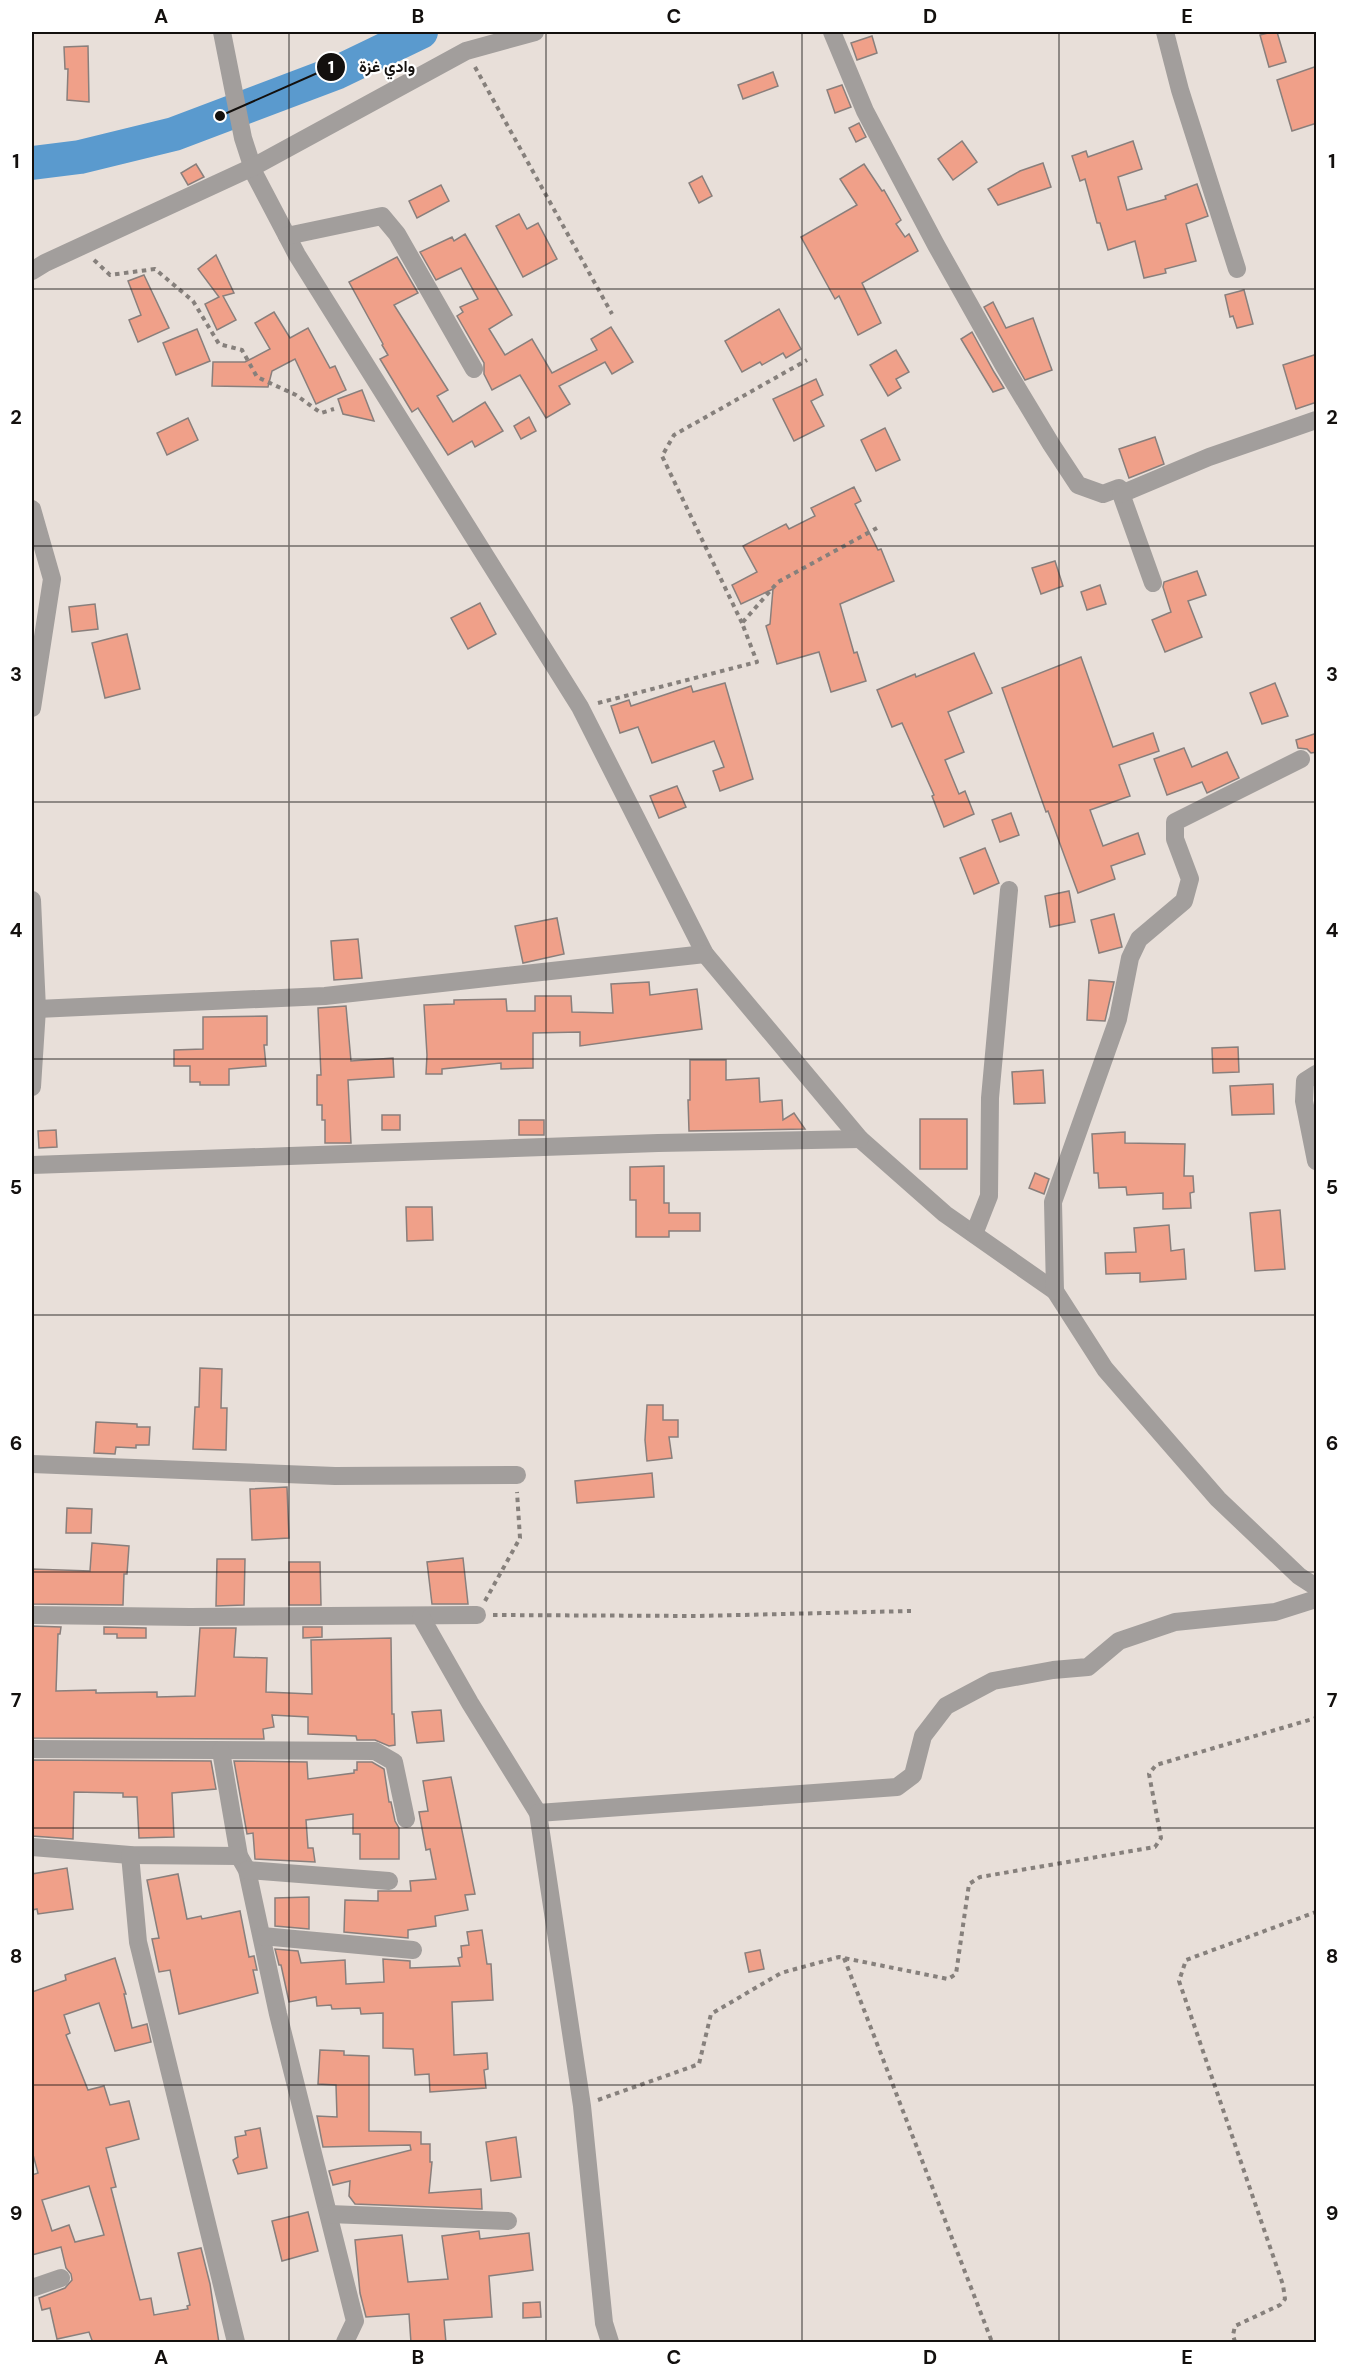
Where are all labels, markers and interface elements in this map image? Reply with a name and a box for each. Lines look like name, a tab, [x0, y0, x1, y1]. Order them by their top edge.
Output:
text: A	[154, 3, 168, 29]
text: B	[412, 3, 424, 29]
text: C	[667, 3, 681, 29]
text: D	[923, 3, 937, 29]
text: E	[1181, 3, 1193, 29]
callout: وادي غزة	[316, 50, 427, 84]
text: 1	[328, 55, 334, 79]
text: وادي غزة	[359, 56, 415, 80]
text: 1	[12, 148, 20, 174]
text: 1	[1328, 148, 1336, 174]
text: 2	[10, 404, 22, 430]
text: 2	[1326, 404, 1338, 430]
text: 3	[10, 661, 22, 687]
text: 3	[1326, 661, 1338, 687]
text: 4	[10, 917, 23, 943]
text: 4	[1326, 917, 1339, 943]
text: 5	[10, 1174, 22, 1200]
text: 5	[1326, 1174, 1338, 1200]
text: 6	[10, 1430, 22, 1456]
text: 6	[1326, 1430, 1338, 1456]
text: 7	[11, 1687, 22, 1713]
text: 7	[1327, 1687, 1338, 1713]
text: 8	[10, 1943, 22, 1969]
text: 8	[1326, 1943, 1338, 1969]
text: 9	[10, 2200, 22, 2226]
text: 9	[1326, 2200, 1338, 2226]
text: A	[154, 2344, 168, 2370]
text: B	[412, 2344, 424, 2370]
text: C	[667, 2344, 681, 2370]
text: D	[923, 2344, 937, 2370]
text: E	[1181, 2344, 1193, 2370]

